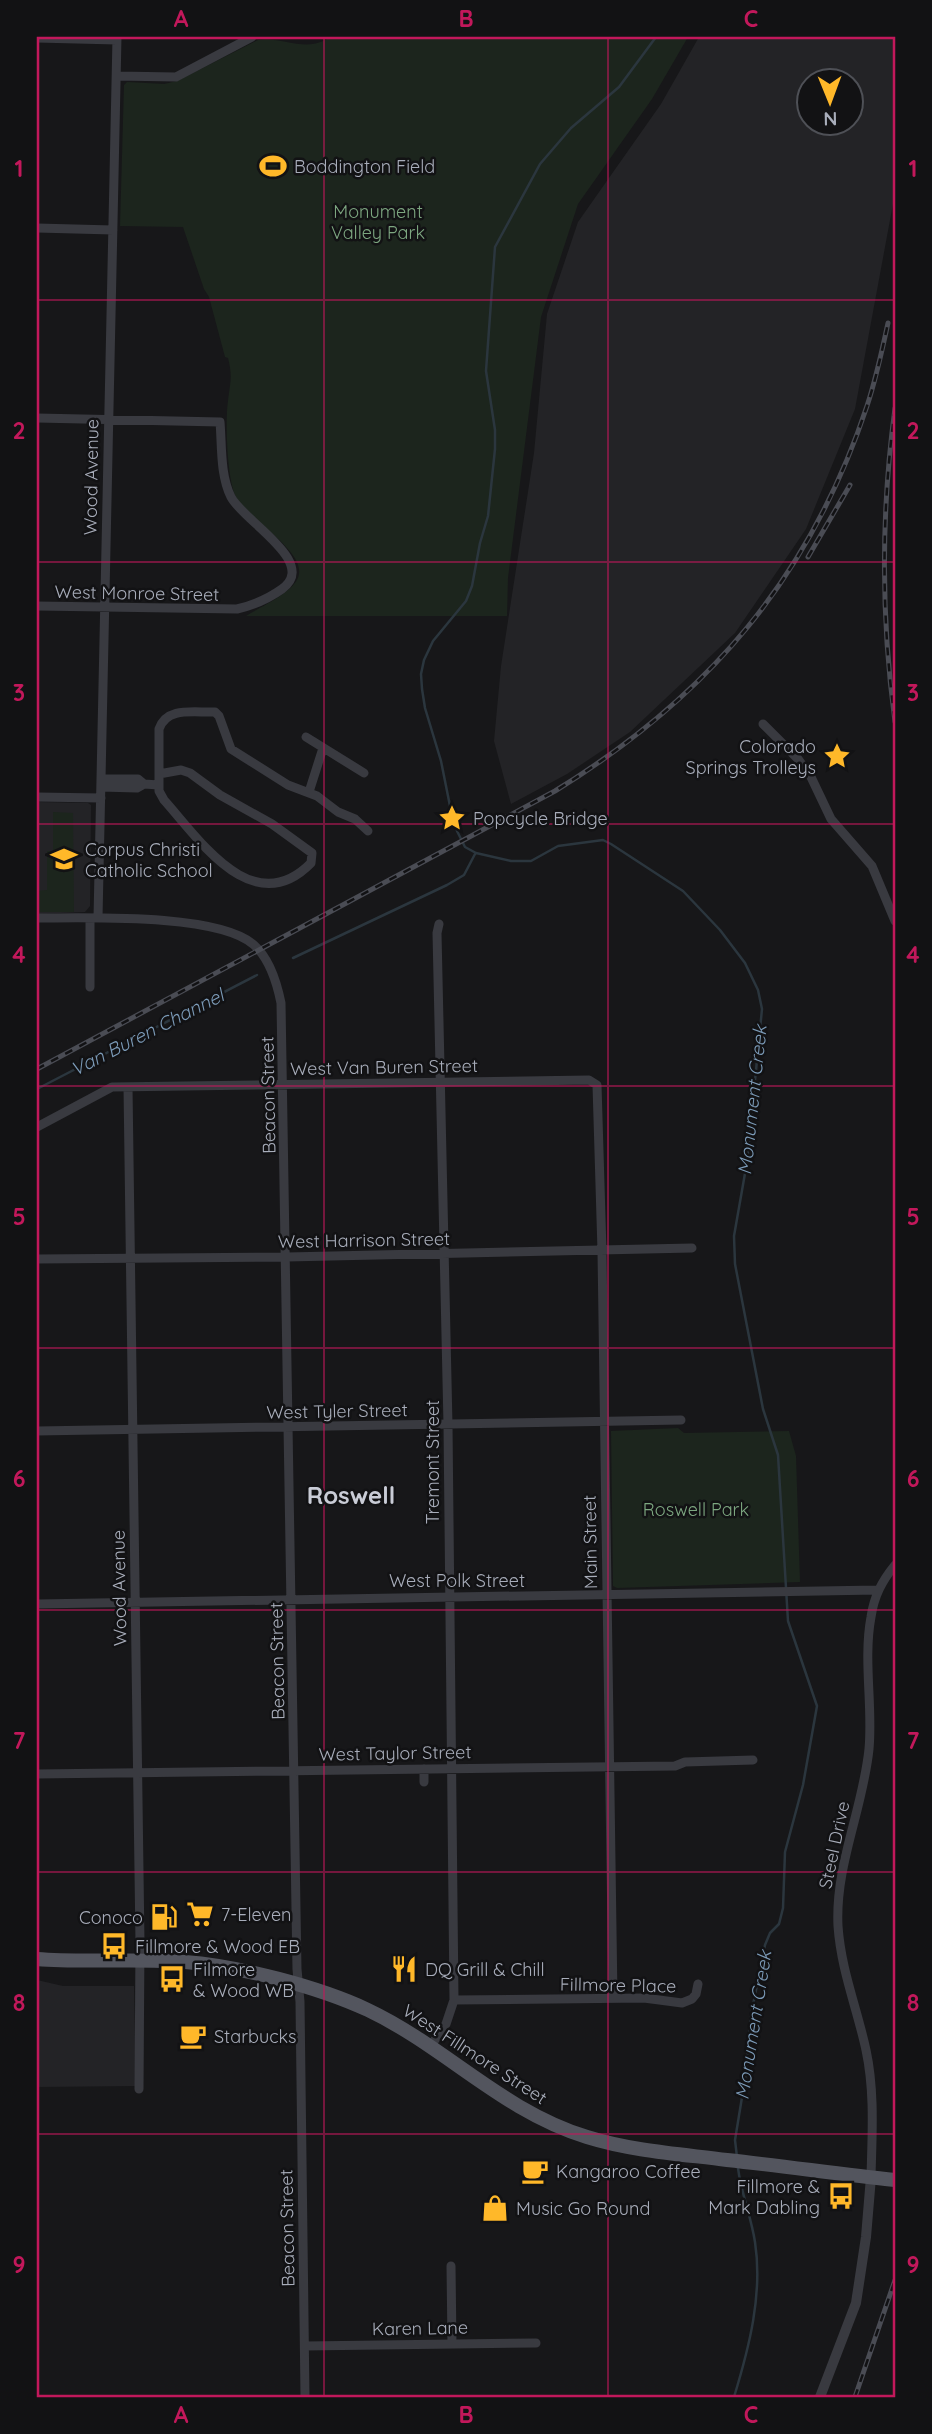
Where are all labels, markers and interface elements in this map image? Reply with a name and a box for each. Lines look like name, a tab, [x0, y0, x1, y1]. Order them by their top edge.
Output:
text: A	[174, 4, 189, 33]
text: B	[458, 4, 474, 33]
text: C	[744, 4, 758, 33]
north arrow	[796, 66, 866, 136]
text: N	[823, 107, 837, 131]
sports icon: Boddington Field	[258, 151, 288, 181]
text: 1	[15, 154, 23, 183]
text: 1	[909, 154, 917, 183]
place label: Boddington Field	[294, 155, 435, 178]
park label: Monument Valley Park	[331, 200, 425, 244]
text: 2	[12, 416, 26, 445]
text: 2	[906, 416, 920, 445]
street label: Wood Avenue	[78, 419, 104, 535]
street label: West Monroe Street	[55, 580, 219, 606]
text: 3	[13, 678, 25, 707]
text: 3	[907, 678, 919, 707]
place label: Colorado Springs Trolleys	[686, 735, 816, 779]
place icon: Colorado Springs Trolleys	[822, 741, 852, 771]
place icon: Popcycle Bridge	[437, 803, 467, 833]
place label: Popcycle Bridge	[473, 807, 608, 830]
place label: Corpus Christi Catholic School	[85, 838, 213, 882]
school or university icon: Corpus Christi Catholic School	[49, 844, 79, 874]
text: 4	[12, 940, 26, 969]
text: 4	[906, 940, 920, 969]
water label: Van Buren Channel	[66, 982, 230, 1081]
water label: Monument Creek	[732, 1022, 772, 1176]
street label: Beacon Street	[255, 1036, 281, 1154]
street label: West Van Buren Street	[290, 1054, 478, 1080]
text: 5	[12, 1202, 26, 1231]
text: 5	[906, 1202, 920, 1231]
street label: West Harrison Street	[278, 1227, 450, 1253]
street label: West Tyler Street	[266, 1398, 408, 1424]
street label: Tremont Street	[421, 1400, 444, 1524]
text: 6	[13, 1464, 25, 1493]
text: 6	[907, 1464, 919, 1493]
district label: Roswell	[307, 1480, 395, 1510]
street label: Main Street	[578, 1495, 602, 1589]
park label: Roswell Park	[643, 1498, 749, 1521]
street label: Wood Avenue	[106, 1530, 132, 1646]
street label: West Polk Street	[389, 1569, 525, 1592]
street label: Beacon Street	[264, 1602, 290, 1720]
text: 7	[13, 1726, 26, 1755]
text: 7	[907, 1726, 920, 1755]
street label: West Taylor Street	[318, 1740, 472, 1766]
street label: Steel Drive	[814, 1799, 854, 1891]
supermarket icon: 7-Eleven	[185, 1899, 215, 1929]
fuel station icon: Conoco	[149, 1902, 179, 1932]
place label: 7-Eleven	[221, 1903, 292, 1926]
place label: Conoco	[79, 1906, 143, 1929]
bus stop icon: Fillmore & Wood EB	[99, 1931, 129, 1961]
place label: Fillmore & Wood EB	[135, 1935, 300, 1958]
water label: Monument Creek	[729, 1947, 777, 2101]
restaurant icon: DQ Grill & Chill	[389, 1954, 419, 1984]
place label: Filmore & Wood WB	[193, 1958, 294, 2002]
place label: DQ Grill & Chill	[425, 1958, 545, 1981]
bus stop icon: Filmore & Wood WB	[157, 1964, 187, 1994]
street label: Fillmore Place	[560, 1972, 676, 1998]
text: 8	[13, 1988, 25, 2017]
text: 8	[907, 1988, 919, 2017]
street label: West Fillmore Street	[399, 1999, 551, 2109]
cafe icon: Starbucks	[178, 2021, 208, 2051]
place label: Starbucks	[214, 2025, 297, 2048]
cafe icon: Kangaroo Coffee	[520, 2156, 550, 2186]
place label: Kangaroo Coffee	[556, 2160, 701, 2183]
street label: Beacon Street	[274, 2169, 300, 2287]
place label: Fillmore & Mark Dabling	[708, 2175, 820, 2219]
bus stop icon: Fillmore & Mark Dabling	[826, 2181, 856, 2211]
shop icon: Music Go Round	[480, 2193, 510, 2223]
place label: Music Go Round	[516, 2197, 650, 2220]
text: 9	[12, 2250, 26, 2279]
text: 9	[906, 2250, 920, 2279]
street label: Karen Lane	[372, 2316, 468, 2340]
text: A	[174, 2400, 189, 2429]
text: B	[458, 2400, 474, 2429]
text: C	[744, 2400, 758, 2429]

